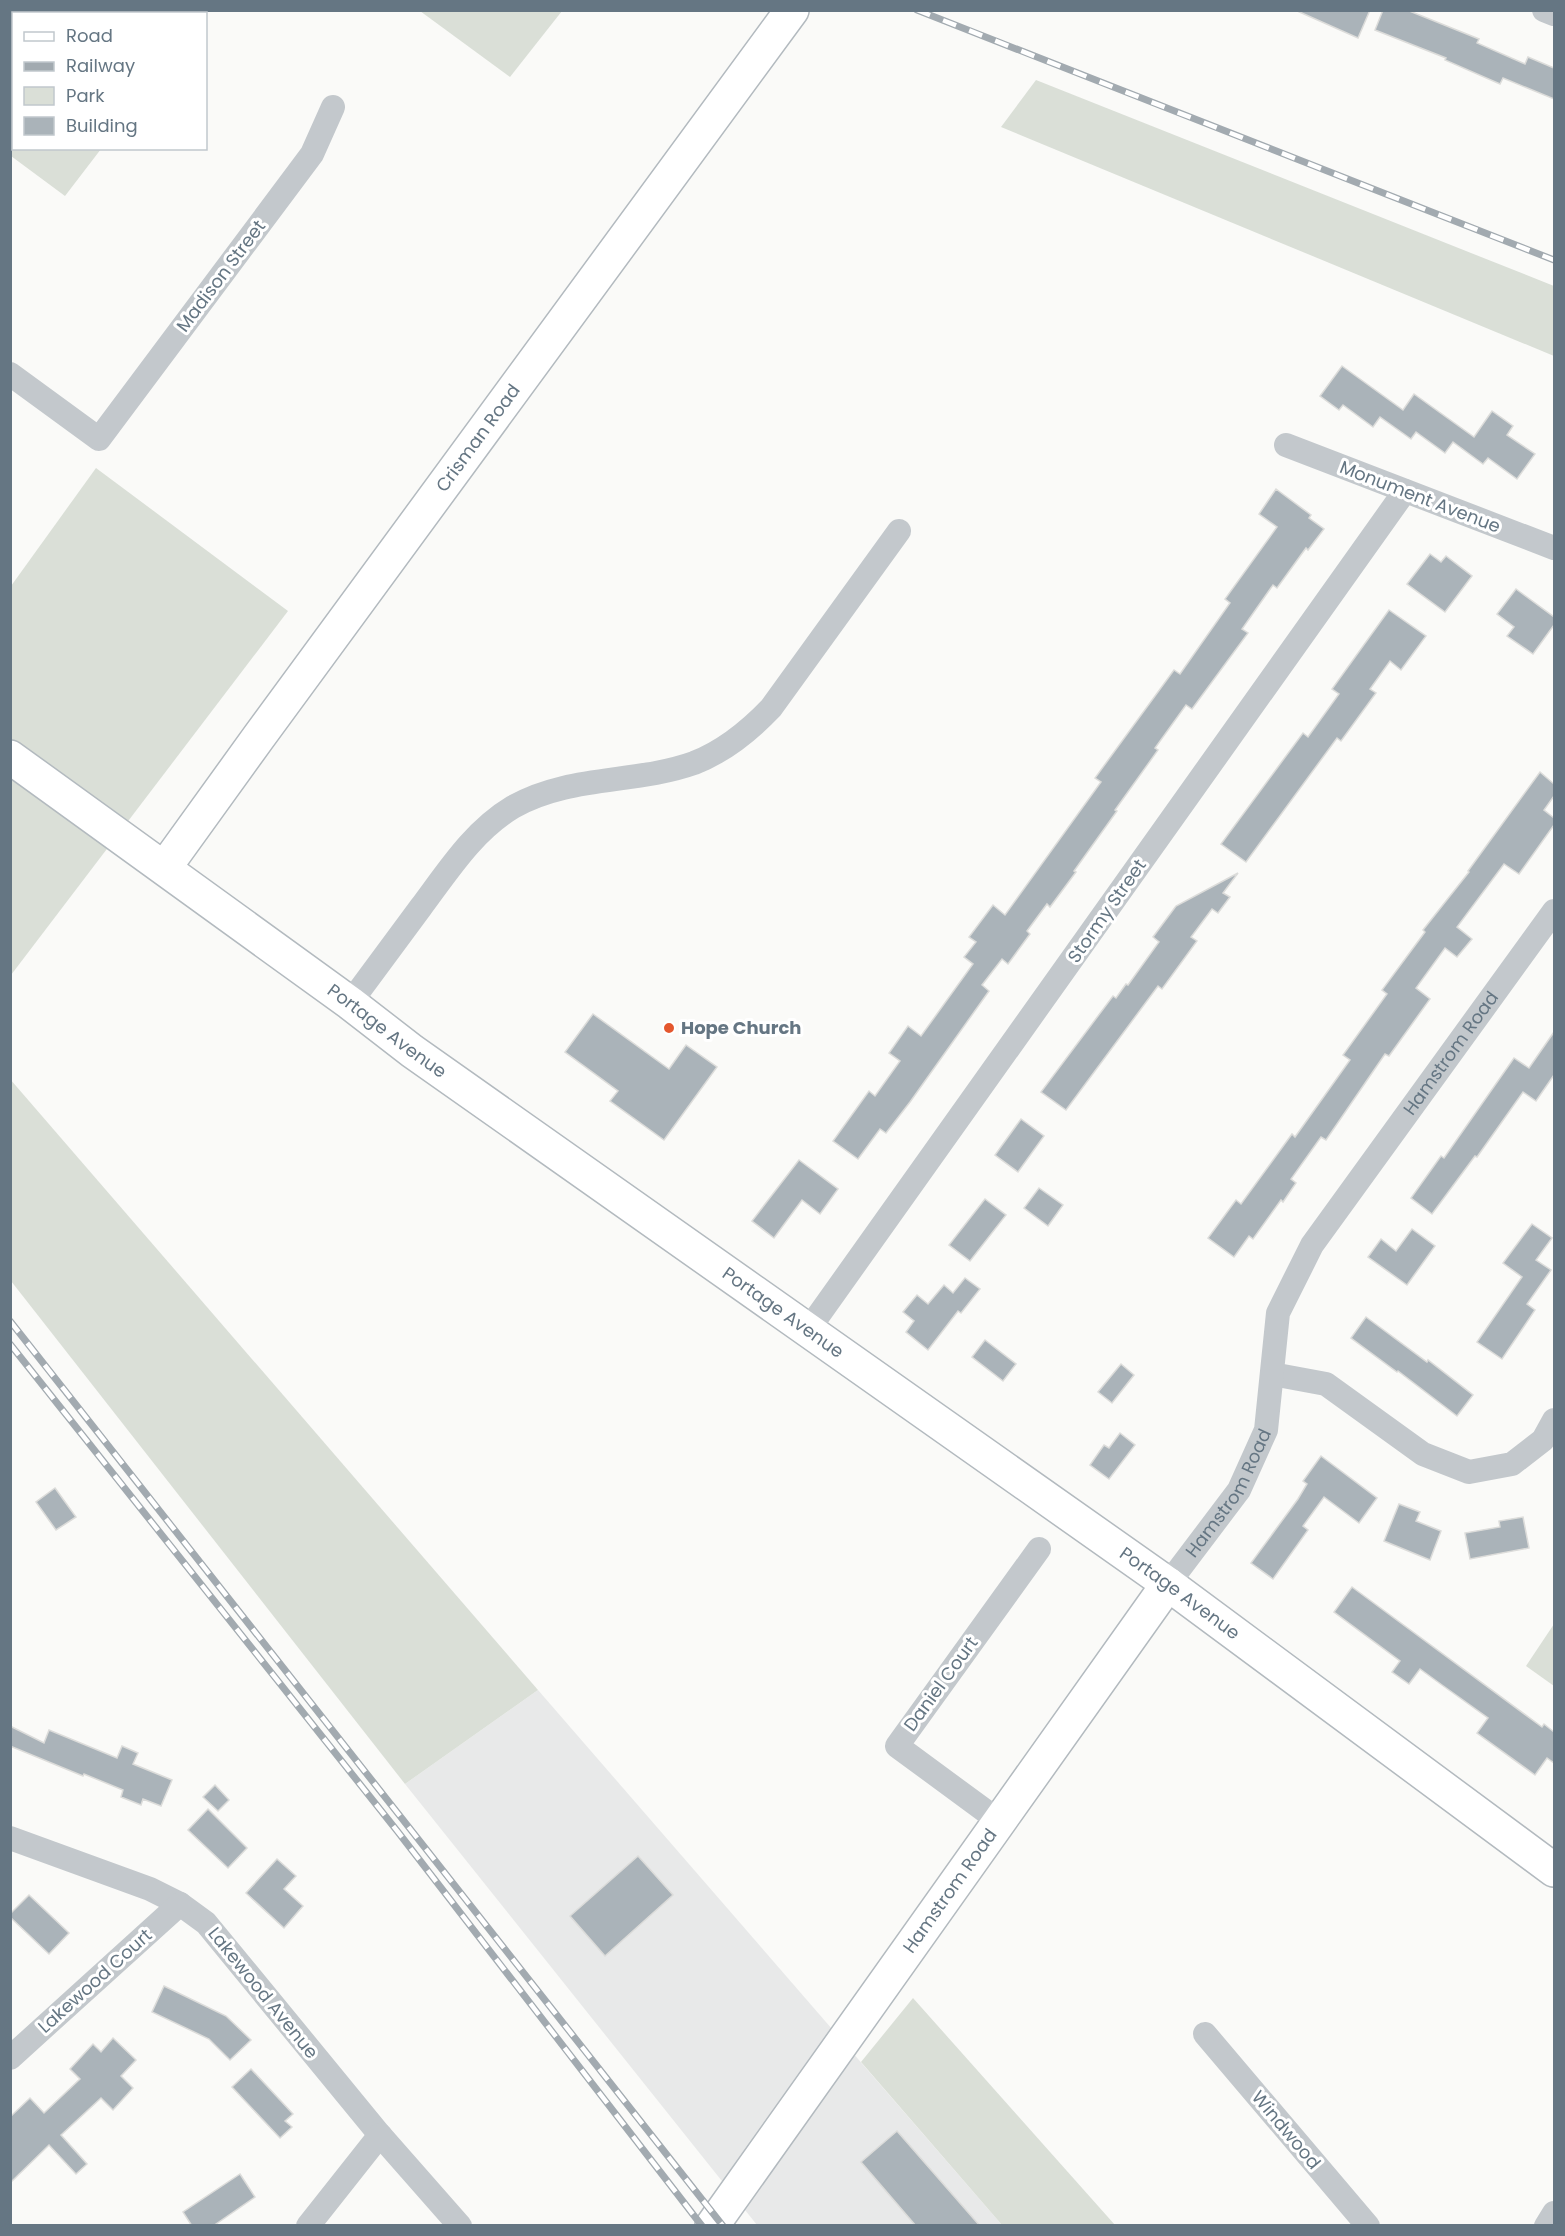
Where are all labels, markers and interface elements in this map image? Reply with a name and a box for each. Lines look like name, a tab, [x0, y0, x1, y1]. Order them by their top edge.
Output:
legend	[12, 12, 207, 150]
text: Road	[66, 23, 113, 48]
text: Railway	[66, 53, 135, 78]
text: Park	[66, 83, 105, 108]
text: Building	[66, 113, 138, 138]
street label: Madison Street	[170, 215, 271, 337]
street label: Crisman Road	[430, 379, 526, 497]
street label: Monument Avenue	[1336, 454, 1504, 539]
street label: Stormy Street	[1061, 854, 1152, 968]
street label: Portage Avenue	[322, 978, 452, 1084]
street label: Hamstrom Road	[1397, 986, 1504, 1120]
place label: Hope Church	[681, 1015, 801, 1040]
marker: Hope Church	[662, 1021, 676, 1035]
street label: Portage Avenue	[718, 1261, 849, 1364]
street label: Hamstrom Road	[1179, 1424, 1277, 1562]
street label: Portage Avenue	[1115, 1541, 1245, 1645]
street label: Daniel Court	[898, 1631, 983, 1736]
street label: Hamstrom Road	[897, 1823, 1003, 1958]
street label: Lakewood Avenue	[202, 1922, 324, 2064]
street label: Lakewood Court	[32, 1923, 157, 2039]
street label: Windwood	[1246, 2085, 1327, 2174]

